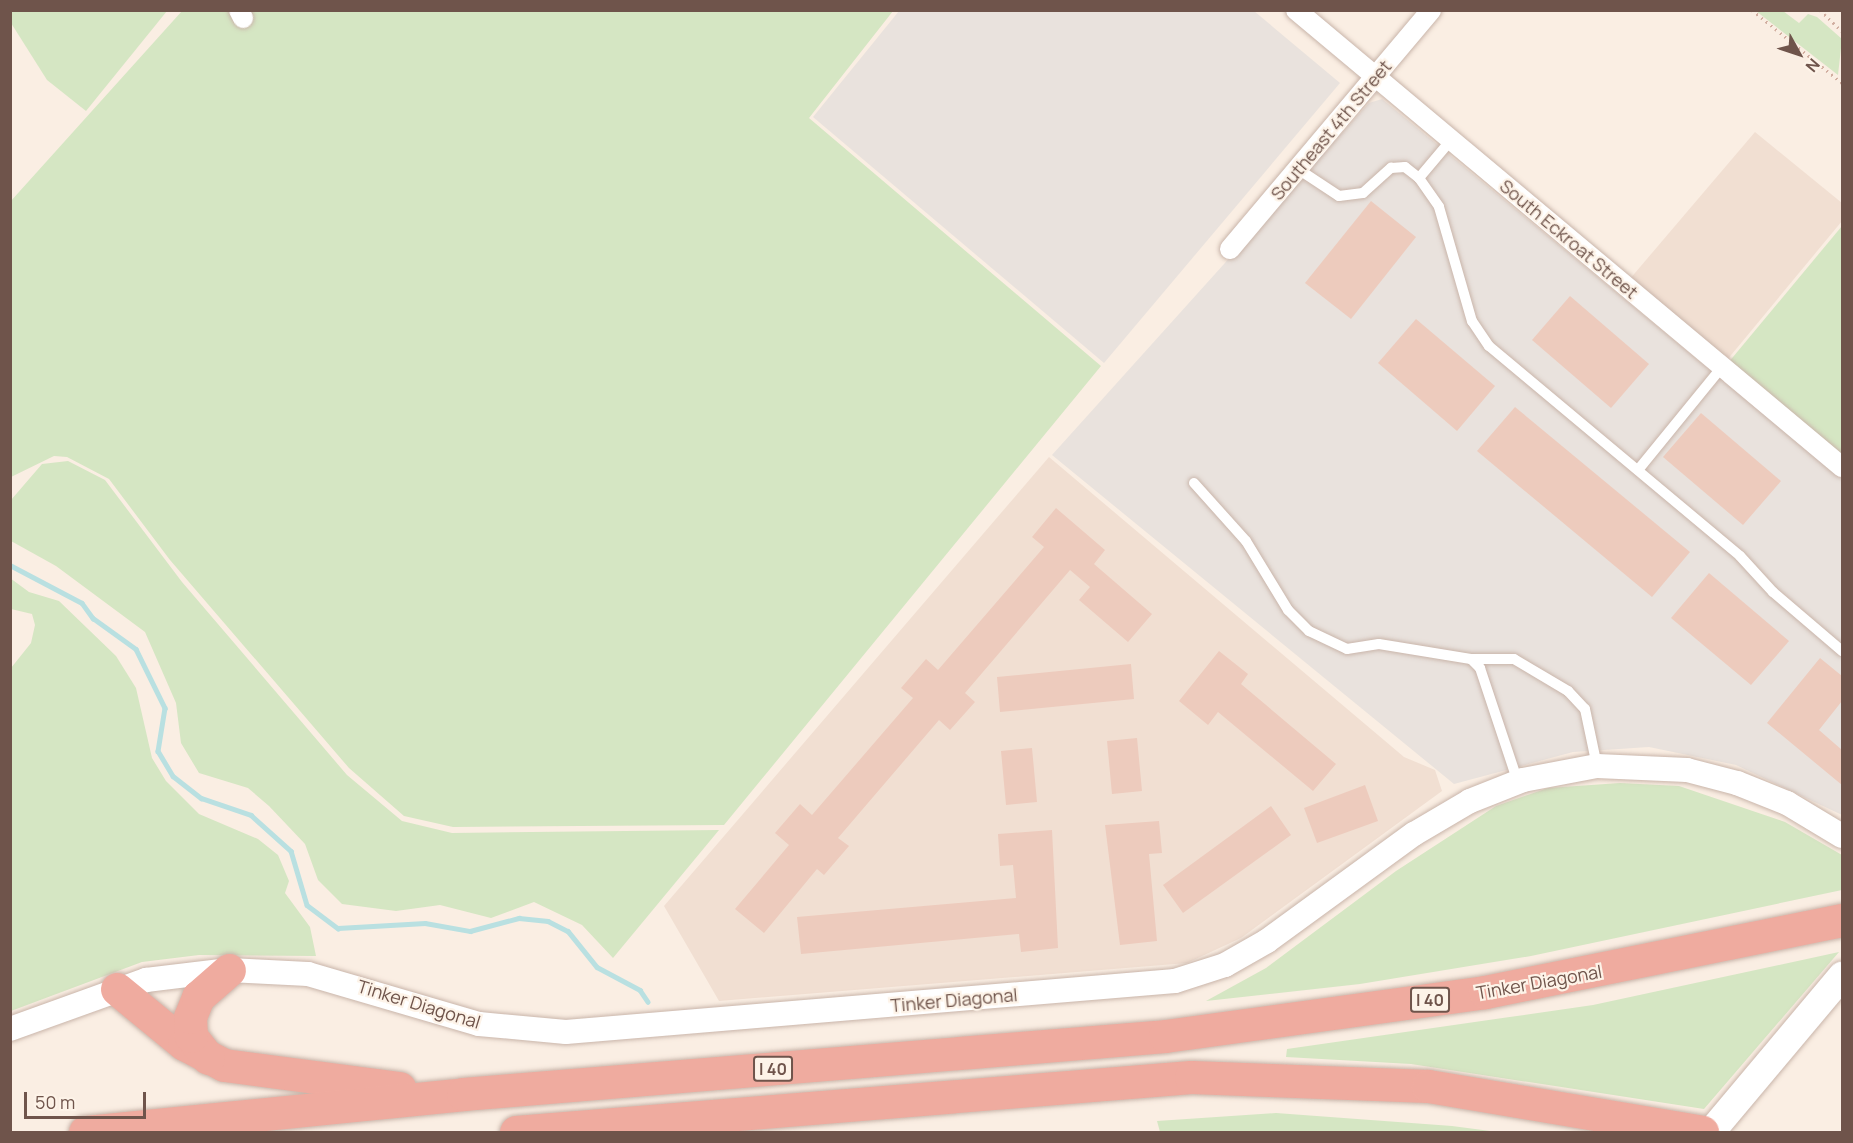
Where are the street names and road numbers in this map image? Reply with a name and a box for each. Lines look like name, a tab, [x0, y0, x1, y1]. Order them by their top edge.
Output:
street label: Southeast 4th Street	[1266, 56, 1396, 204]
street label: South Eckroat Street	[1496, 175, 1642, 303]
street label: Tinker Diagonal	[1474, 960, 1604, 1004]
street label: Tinker Diagonal	[355, 975, 483, 1033]
street label: Tinker Diagonal	[890, 984, 1018, 1016]
road number: I 40	[1409, 987, 1451, 1013]
road number: I 40	[752, 1056, 794, 1082]

